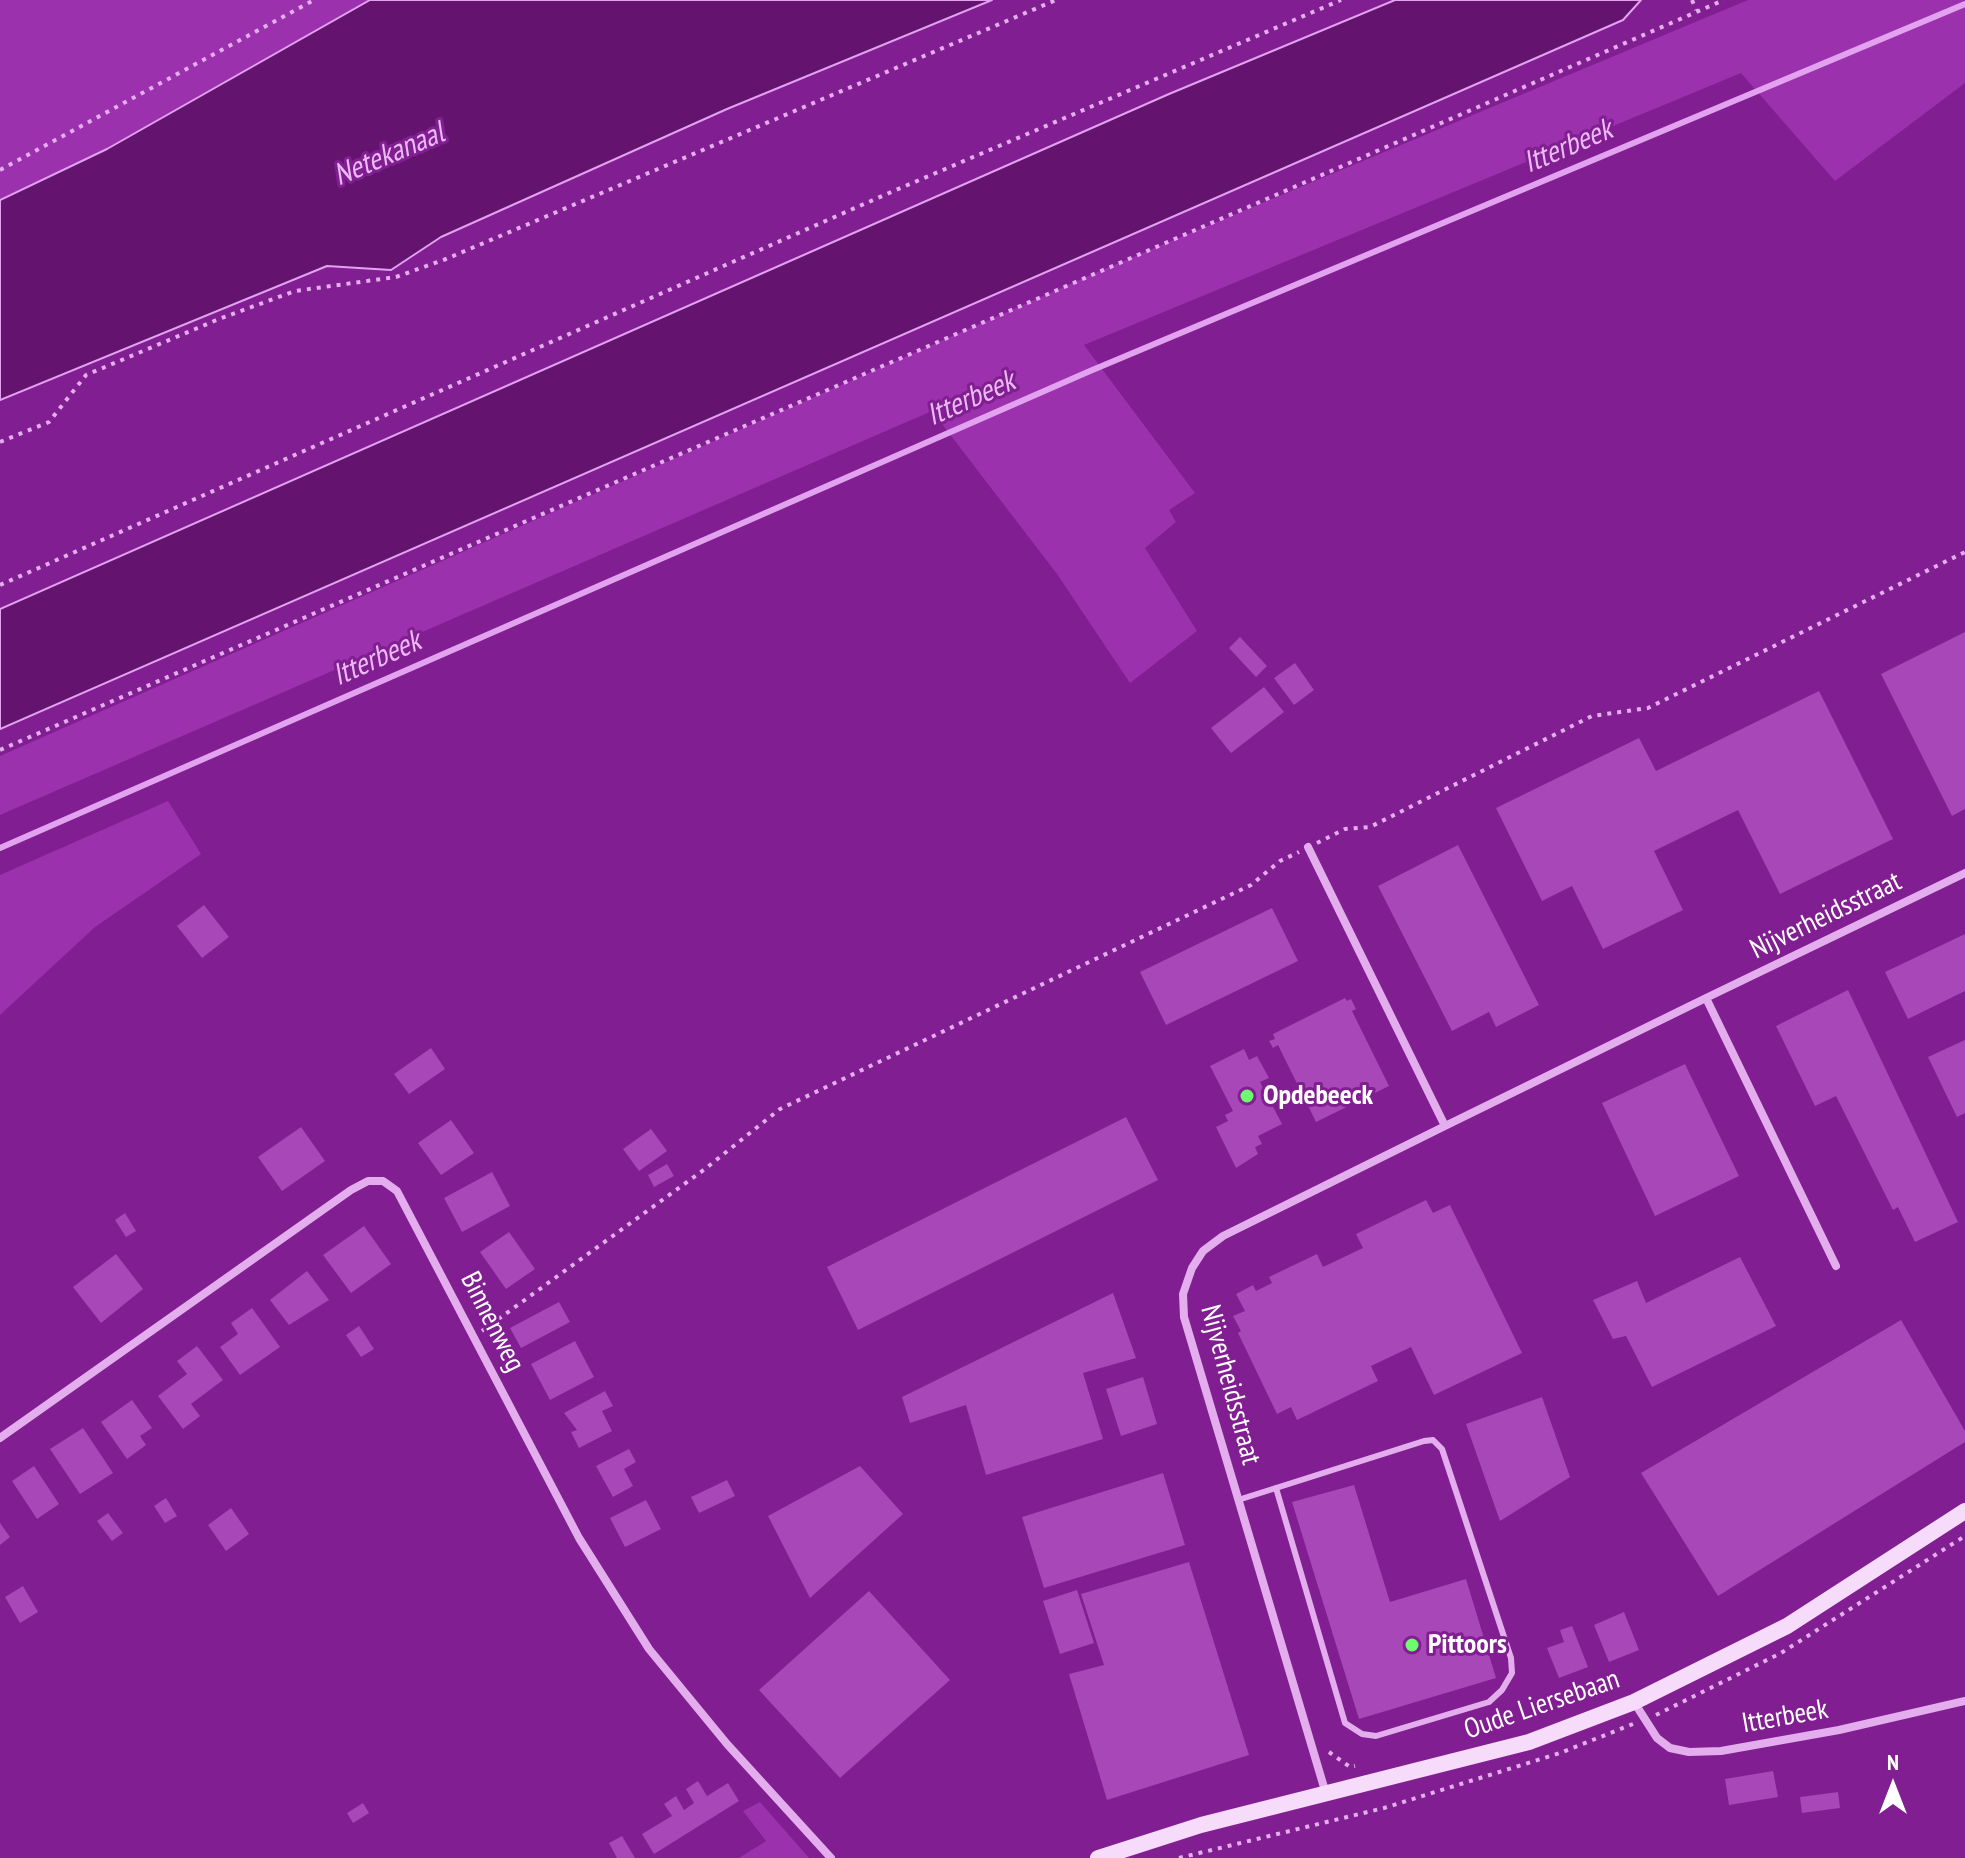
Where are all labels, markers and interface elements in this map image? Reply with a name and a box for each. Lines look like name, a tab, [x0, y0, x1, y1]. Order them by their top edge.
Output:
water label: Itterbeek	[1518, 112, 1618, 182]
water label: Netekanaal	[328, 116, 450, 194]
water label: Itterbeek	[921, 364, 1021, 434]
water label: Itterbeek	[327, 624, 427, 694]
street label: Nijverheidsstraat	[1745, 865, 1907, 967]
place label: Opdebeeck	[1263, 1079, 1373, 1113]
marker: Opdebeeck	[1238, 1087, 1256, 1105]
street label: Binnenweg	[453, 1267, 531, 1377]
street label: Nijverheidsstraat	[1193, 1302, 1267, 1468]
place label: Pittoors	[1428, 1628, 1507, 1662]
marker: Pittoors	[1403, 1636, 1421, 1654]
street label: Oude Liersebaan	[1460, 1663, 1624, 1747]
street label: Itterbeek	[1739, 1693, 1831, 1741]
north arrow	[1853, 1746, 1933, 1826]
text: N	[1887, 1748, 1899, 1776]

